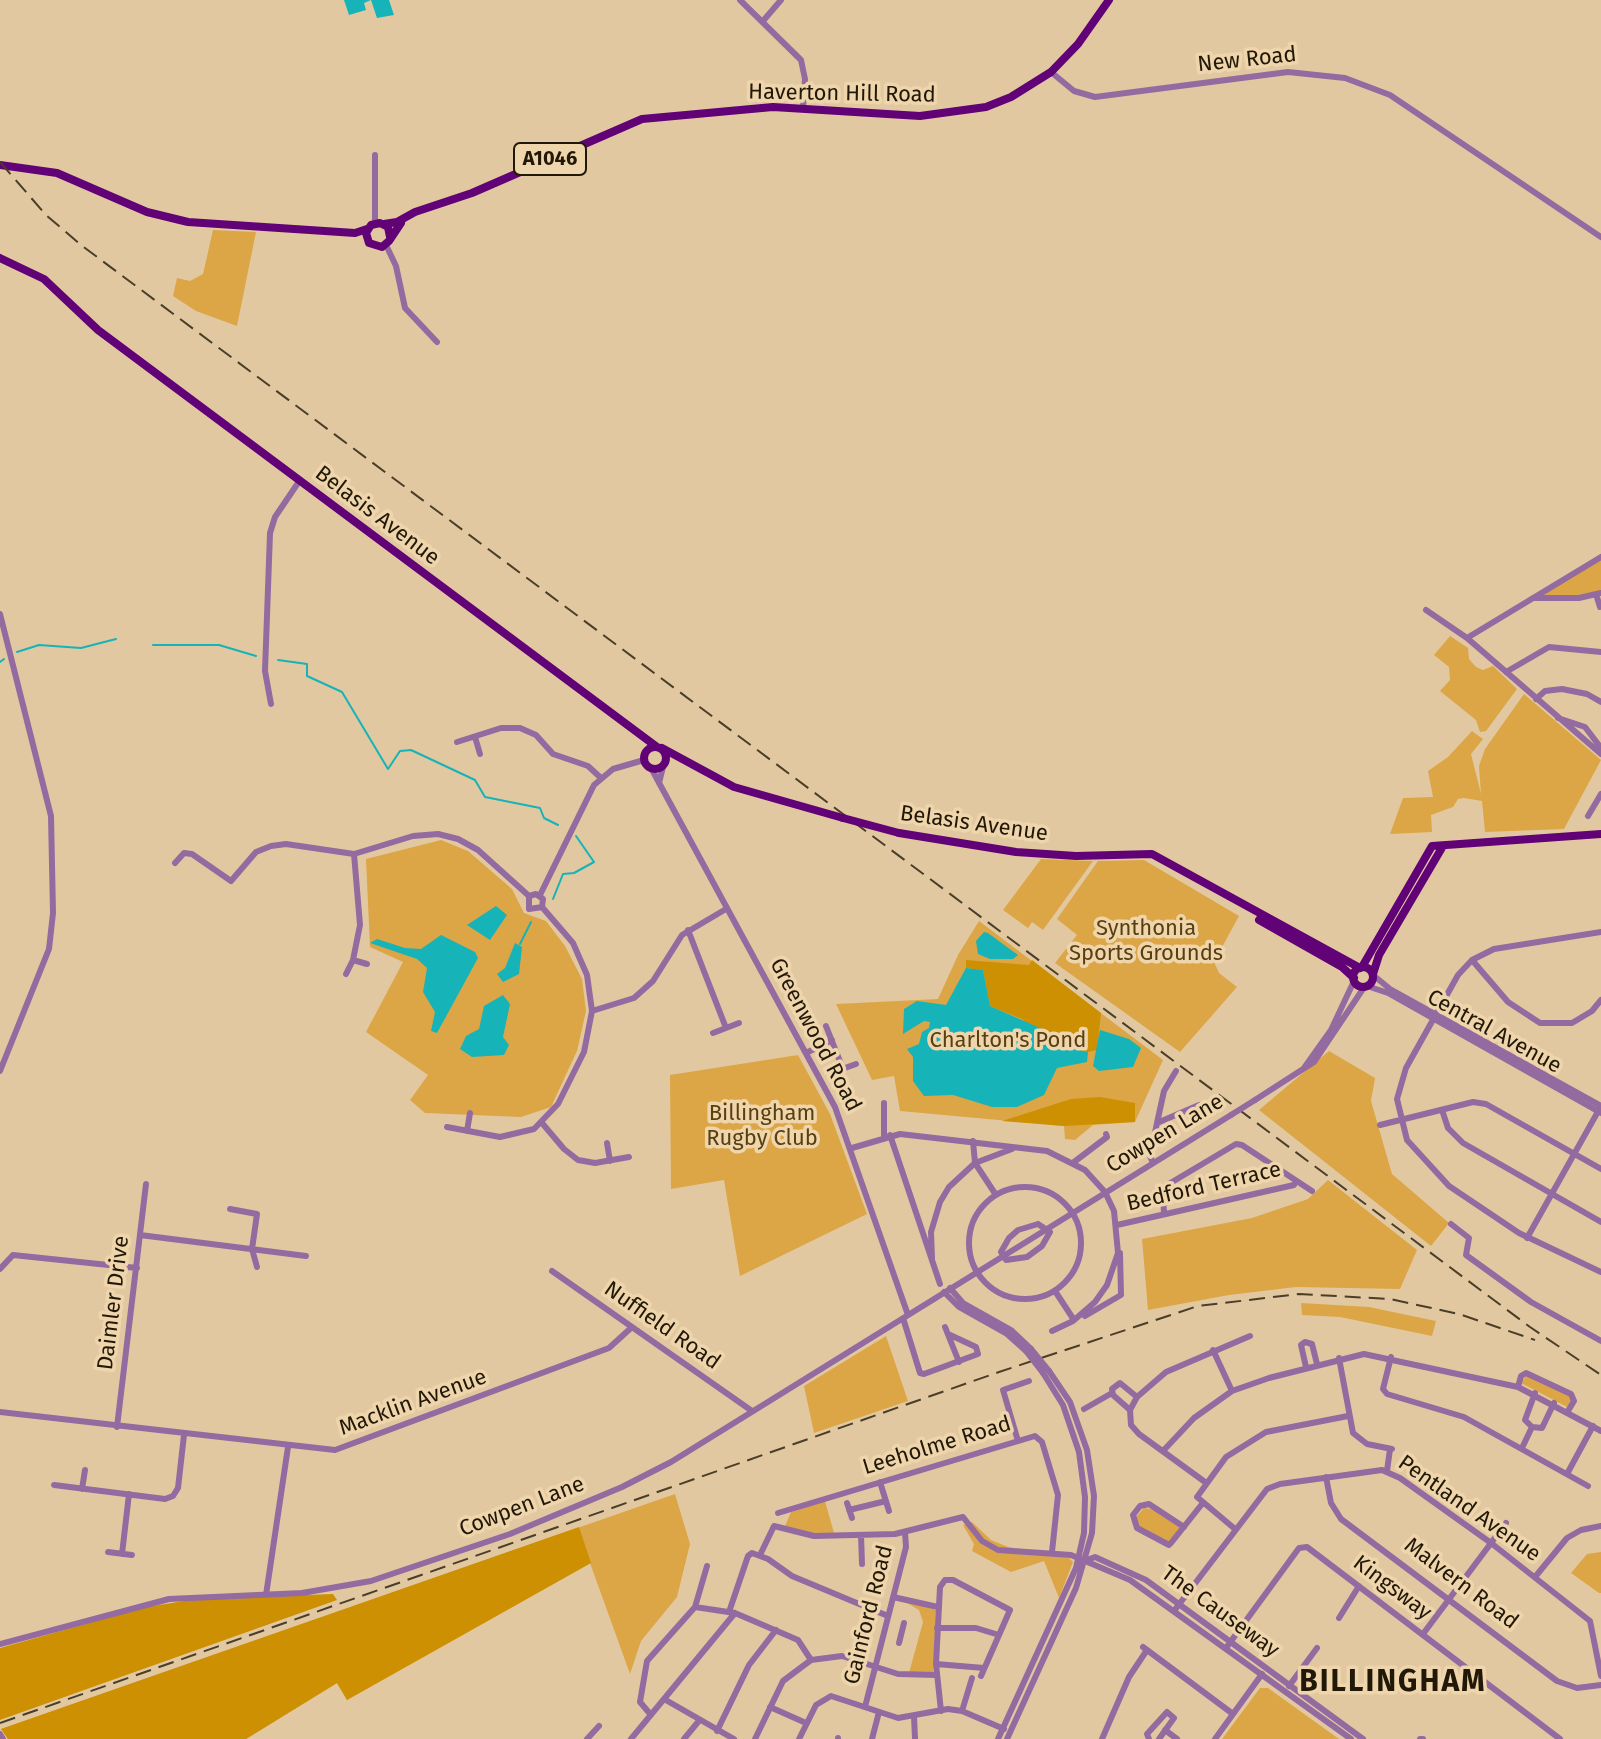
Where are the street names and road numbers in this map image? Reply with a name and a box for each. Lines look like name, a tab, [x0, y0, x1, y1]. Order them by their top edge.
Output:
street label: New Road	[1196, 42, 1298, 78]
street label: Haverton Hill Road	[748, 79, 936, 109]
road number: A1046	[514, 143, 586, 175]
street label: Belasis Avenue	[310, 461, 444, 571]
street label: Belasis Avenue	[898, 801, 1050, 847]
street label: Greenwood Road	[763, 954, 867, 1116]
street label: Central Avenue	[1422, 984, 1566, 1080]
street label: Cowpen Lane	[1102, 1089, 1228, 1179]
street label: Bedford Terrace	[1124, 1156, 1284, 1218]
street label: Daimler Drive	[93, 1234, 135, 1372]
street label: Nuffield Road	[599, 1276, 725, 1376]
street label: Macklin Avenue	[336, 1364, 490, 1442]
street label: Leeholme Road	[860, 1411, 1014, 1481]
street label: Pentland Avenue	[1393, 1450, 1545, 1568]
street label: Cowpen Lane	[456, 1471, 588, 1543]
street label: Malvern Road	[1399, 1533, 1523, 1635]
street label: Gainford Road	[839, 1543, 899, 1687]
street label: Kingsway	[1348, 1550, 1436, 1626]
street label: The Causeway	[1156, 1560, 1284, 1664]

